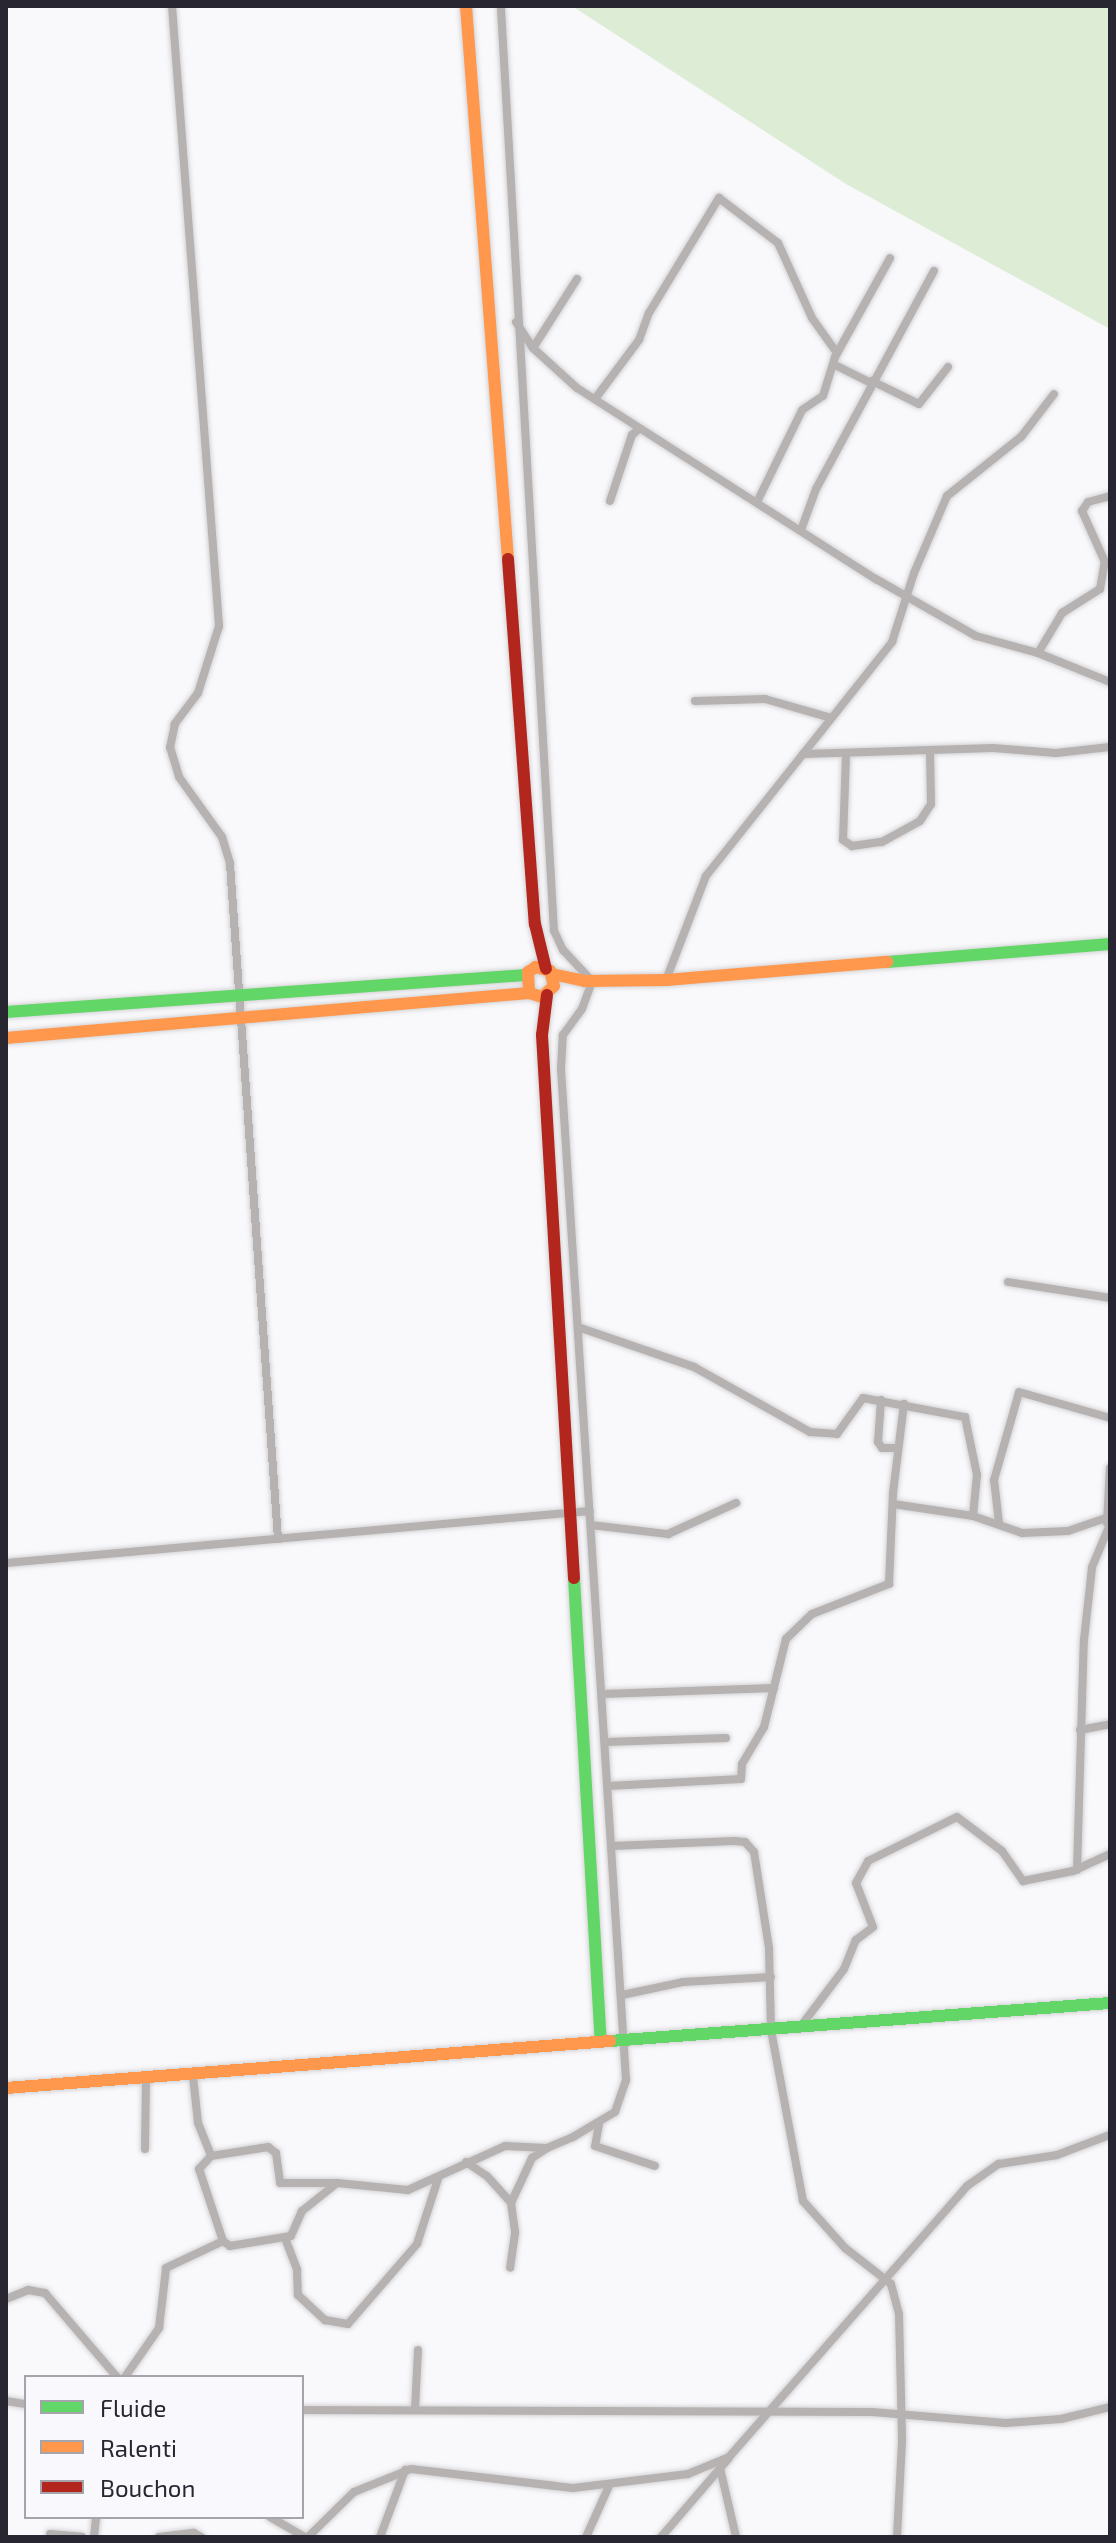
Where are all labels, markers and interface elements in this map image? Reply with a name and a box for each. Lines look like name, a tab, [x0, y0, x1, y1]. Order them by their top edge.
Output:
legend	[24, 2375, 304, 2519]
text: Fluide	[100, 2393, 166, 2422]
text: Ralenti	[100, 2433, 177, 2462]
text: Bouchon	[100, 2473, 195, 2502]

